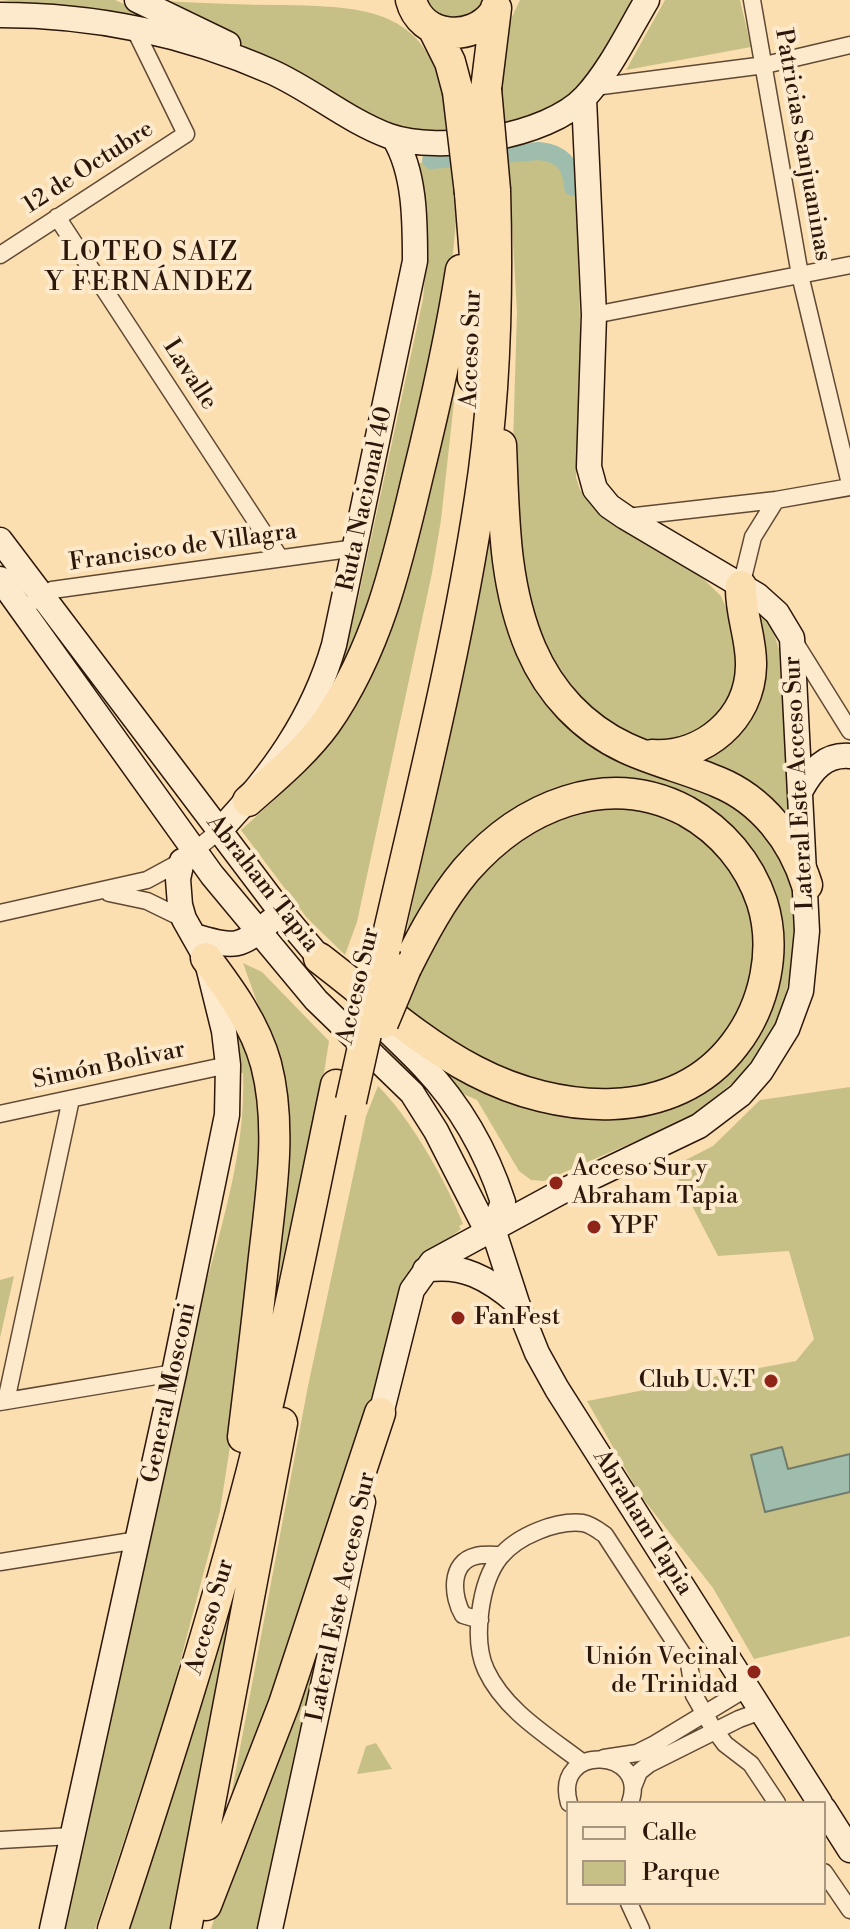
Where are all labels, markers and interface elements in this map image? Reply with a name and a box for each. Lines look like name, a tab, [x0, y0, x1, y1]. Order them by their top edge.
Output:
street label: Patricias Sanjuaninas	[767, 27, 837, 263]
street label: 12 de Octubre	[19, 115, 159, 221]
district label: LOTEO SAIZ Y FERNÁNDEZ	[46, 238, 254, 300]
street label: Acceso Sur	[456, 289, 488, 409]
street label: Lavalle	[156, 334, 222, 416]
street label: Ruta Nacional 40	[332, 404, 400, 594]
street label: Francisco de Villagra	[67, 518, 299, 578]
street label: Lateral Este Acceso Sur	[779, 655, 821, 911]
street label: Abraham Tapia	[200, 810, 324, 958]
street label: Acceso Sur	[332, 925, 386, 1047]
street label: Simón Bolivar	[30, 1036, 188, 1096]
place label: Acceso Sur y Abraham Tapia	[572, 1155, 738, 1211]
marker: Acceso Sur y Abraham Tapia	[547, 1174, 565, 1192]
place label: YPF	[610, 1213, 658, 1241]
marker: YPF	[585, 1218, 603, 1236]
street label: General Mosconi	[137, 1300, 203, 1486]
place label: FanFest	[474, 1304, 560, 1332]
marker: FanFest	[449, 1309, 467, 1327]
place label: Club U.V.T	[639, 1367, 755, 1395]
marker: Club U.V.T	[762, 1372, 780, 1390]
street label: Abraham Tapia	[586, 1445, 698, 1601]
street label: Lateral Este Acceso Sur	[301, 1470, 383, 1724]
street label: Acceso Sur	[181, 1556, 241, 1678]
place label: Unión Vecinal de Trinidad	[585, 1644, 738, 1700]
marker: Unión Vecinal de Trinidad	[745, 1663, 763, 1681]
legend	[566, 1801, 826, 1905]
text: Calle	[642, 1818, 697, 1848]
text: Parque	[642, 1858, 720, 1888]

